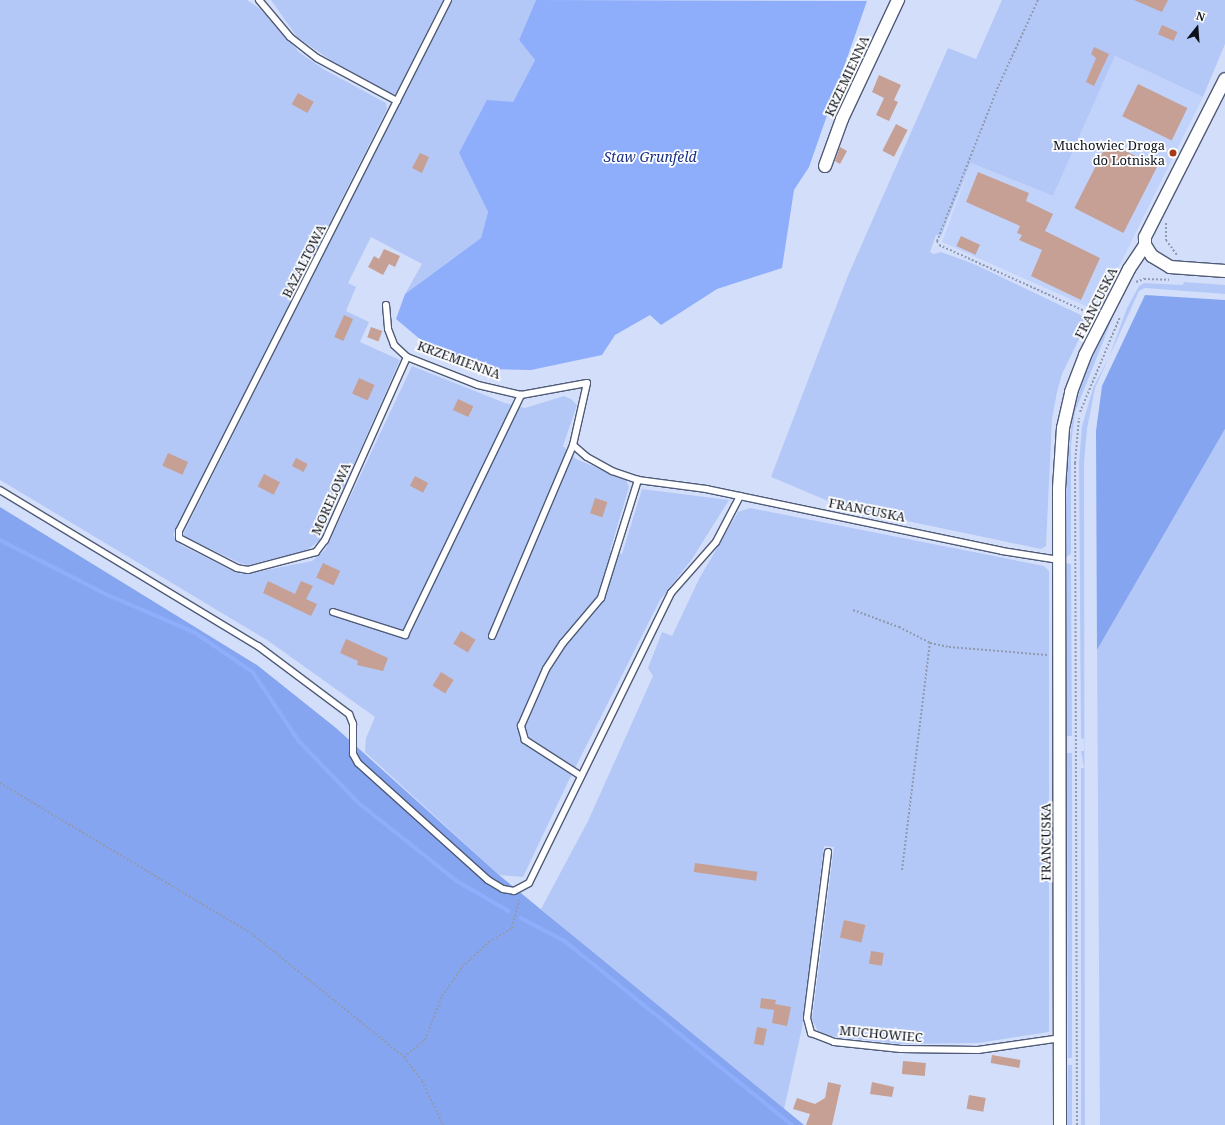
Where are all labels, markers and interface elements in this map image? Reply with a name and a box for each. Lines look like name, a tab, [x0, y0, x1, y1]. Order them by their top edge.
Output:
north arrow	[1177, 8, 1217, 48]
text: N	[1194, 8, 1207, 24]
street label: KRZEMIENNA	[821, 33, 873, 119]
place label: Muchowiec Droga do Lotniska	[1053, 138, 1165, 169]
marker: Muchowiec Droga do Lotniska	[1168, 148, 1178, 158]
water label: Staw Grunfeld	[603, 149, 697, 165]
street label: BAZALTOWA	[279, 222, 329, 300]
street label: FRANCUSKA	[1071, 265, 1121, 341]
street label: KRZEMIENNA	[415, 338, 503, 382]
street label: MORELOWA	[308, 460, 354, 538]
street label: FRANCUSKA	[827, 495, 907, 525]
street label: FRANCUSKA	[1038, 803, 1054, 881]
street label: MUCHOWIEC	[839, 1023, 923, 1045]

